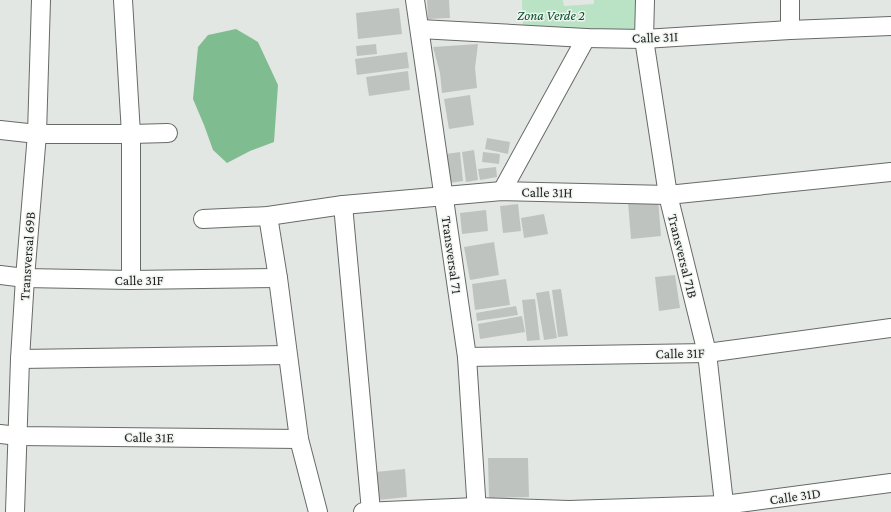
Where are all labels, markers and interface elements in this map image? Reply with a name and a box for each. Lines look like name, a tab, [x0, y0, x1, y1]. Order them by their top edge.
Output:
park label: Zona Verde 2	[517, 7, 585, 23]
street label: Calle 31I	[632, 28, 678, 46]
street label: Calle 31H	[521, 184, 573, 200]
street label: Transversal 69B	[16, 211, 38, 301]
street label: Transversal 71B	[665, 212, 701, 300]
street label: Transversal 71	[439, 215, 465, 295]
street label: Calle 31F	[114, 272, 164, 288]
street label: Calle 31F	[655, 345, 705, 361]
street label: Calle 31E	[124, 429, 174, 445]
street label: Calle 31D	[768, 484, 822, 508]

